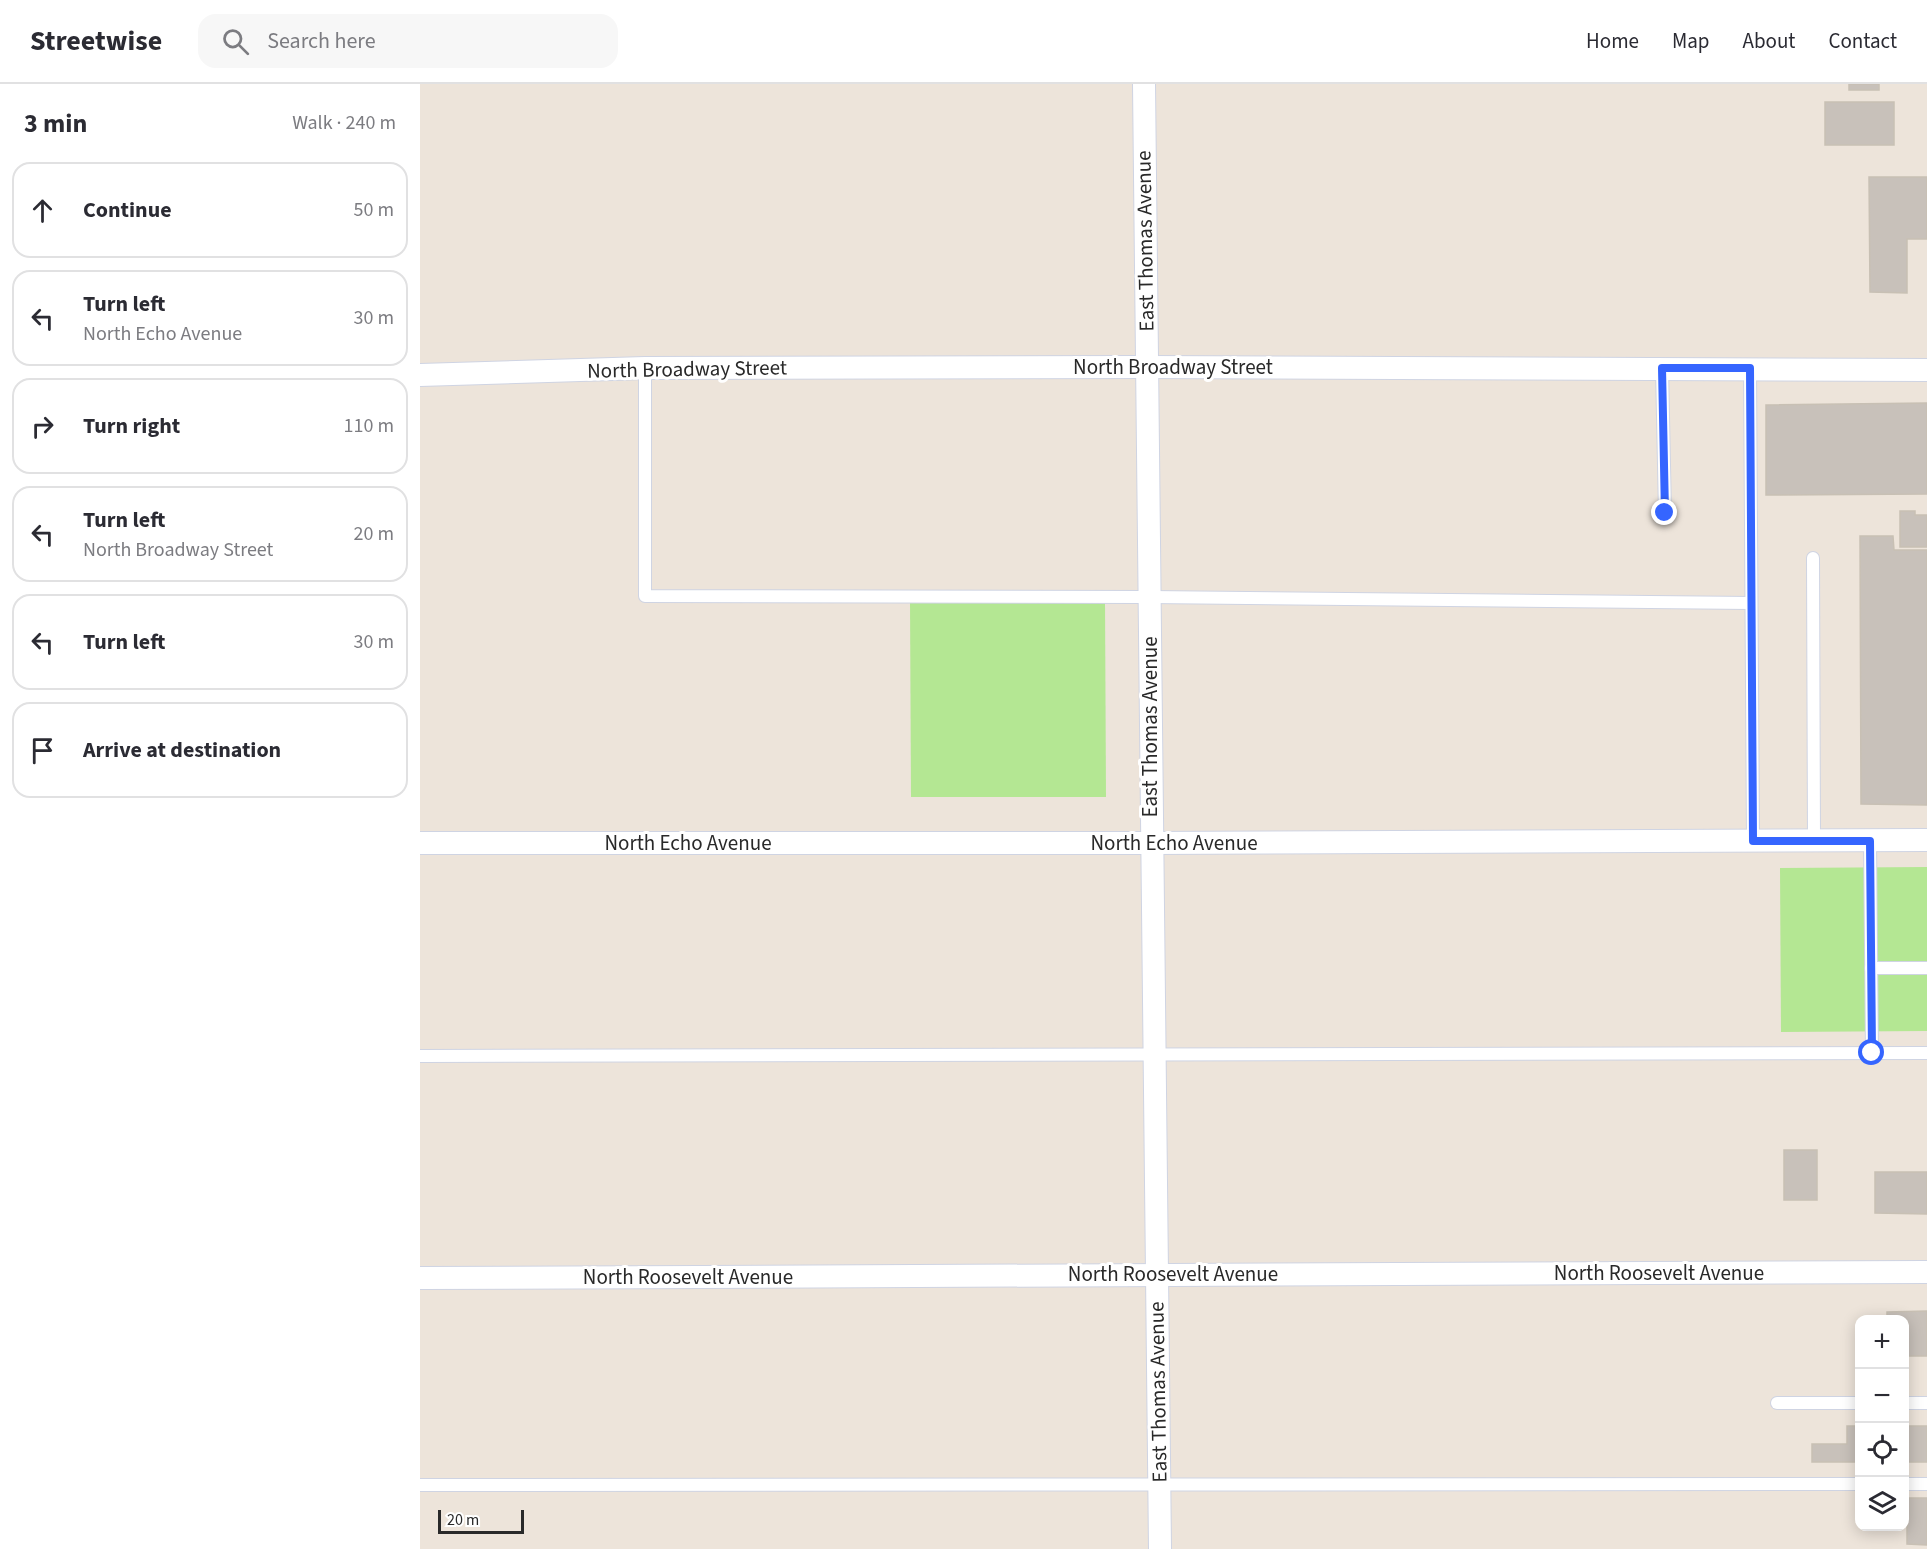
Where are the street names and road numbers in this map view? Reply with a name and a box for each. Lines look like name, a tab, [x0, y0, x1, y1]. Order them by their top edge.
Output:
street label: East Thomas Avenue	[1128, 150, 1162, 332]
street label: North Broadway Street	[587, 352, 787, 386]
street label: North Broadway Street	[1073, 352, 1273, 382]
street label: East Thomas Avenue	[1135, 636, 1165, 818]
street label: North Echo Avenue	[604, 828, 772, 858]
street label: North Echo Avenue	[1090, 828, 1258, 858]
street label: North Roosevelt Avenue	[1554, 1258, 1764, 1288]
street label: North Roosevelt Avenue	[1068, 1259, 1278, 1289]
street label: North Roosevelt Avenue	[583, 1262, 793, 1292]
street label: East Thomas Avenue	[1141, 1301, 1175, 1483]

